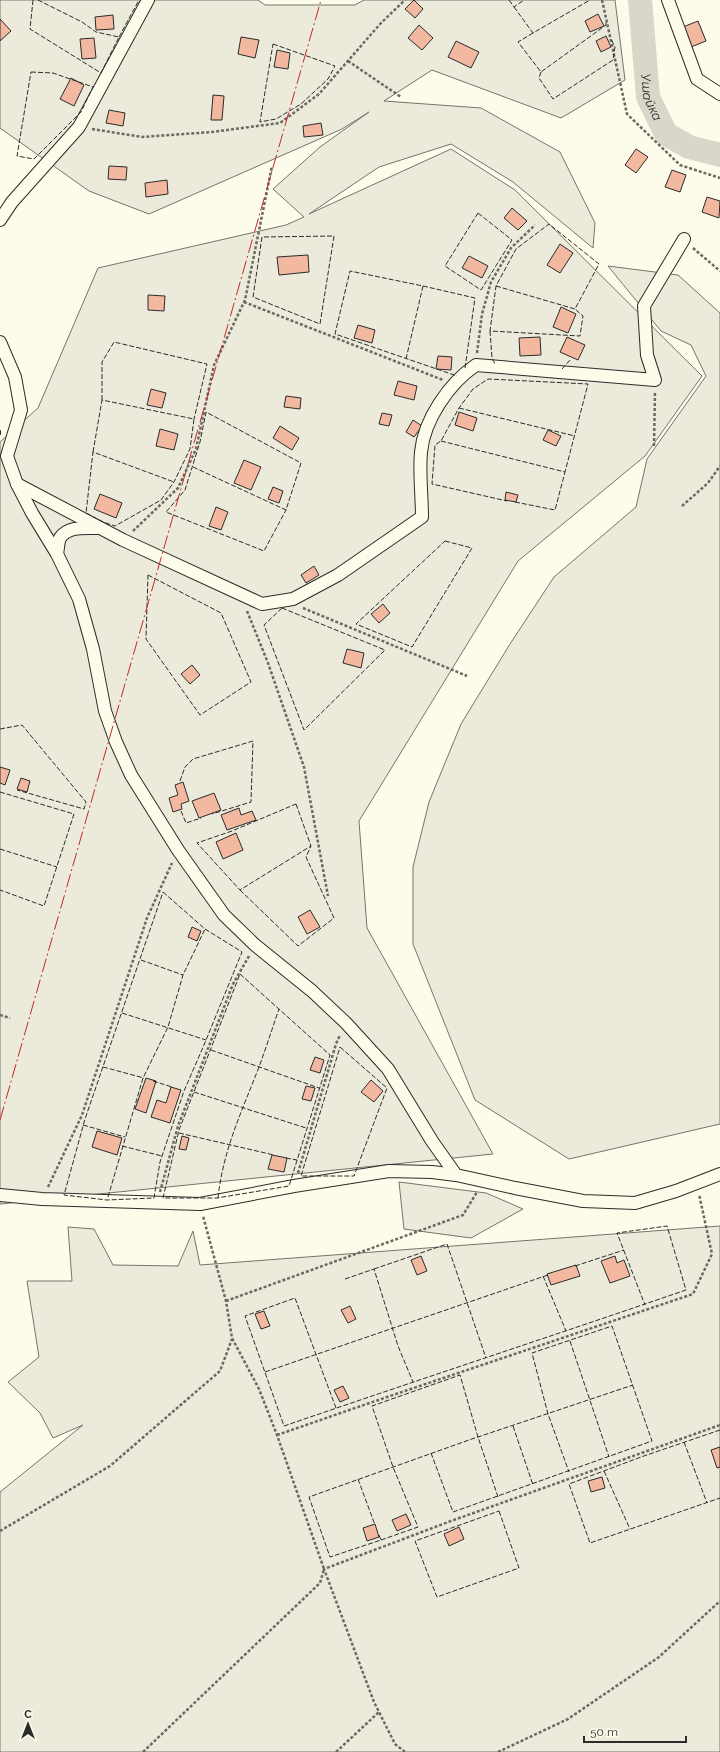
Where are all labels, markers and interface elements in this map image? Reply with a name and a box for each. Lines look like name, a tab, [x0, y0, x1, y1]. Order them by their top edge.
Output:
water label: Ушайка	[639, 73, 666, 123]
north arrow	[8, 1704, 48, 1744]
text: С	[24, 1708, 32, 1721]
scale bar	[584, 1718, 686, 1744]
text: 50 m	[590, 1725, 618, 1739]

